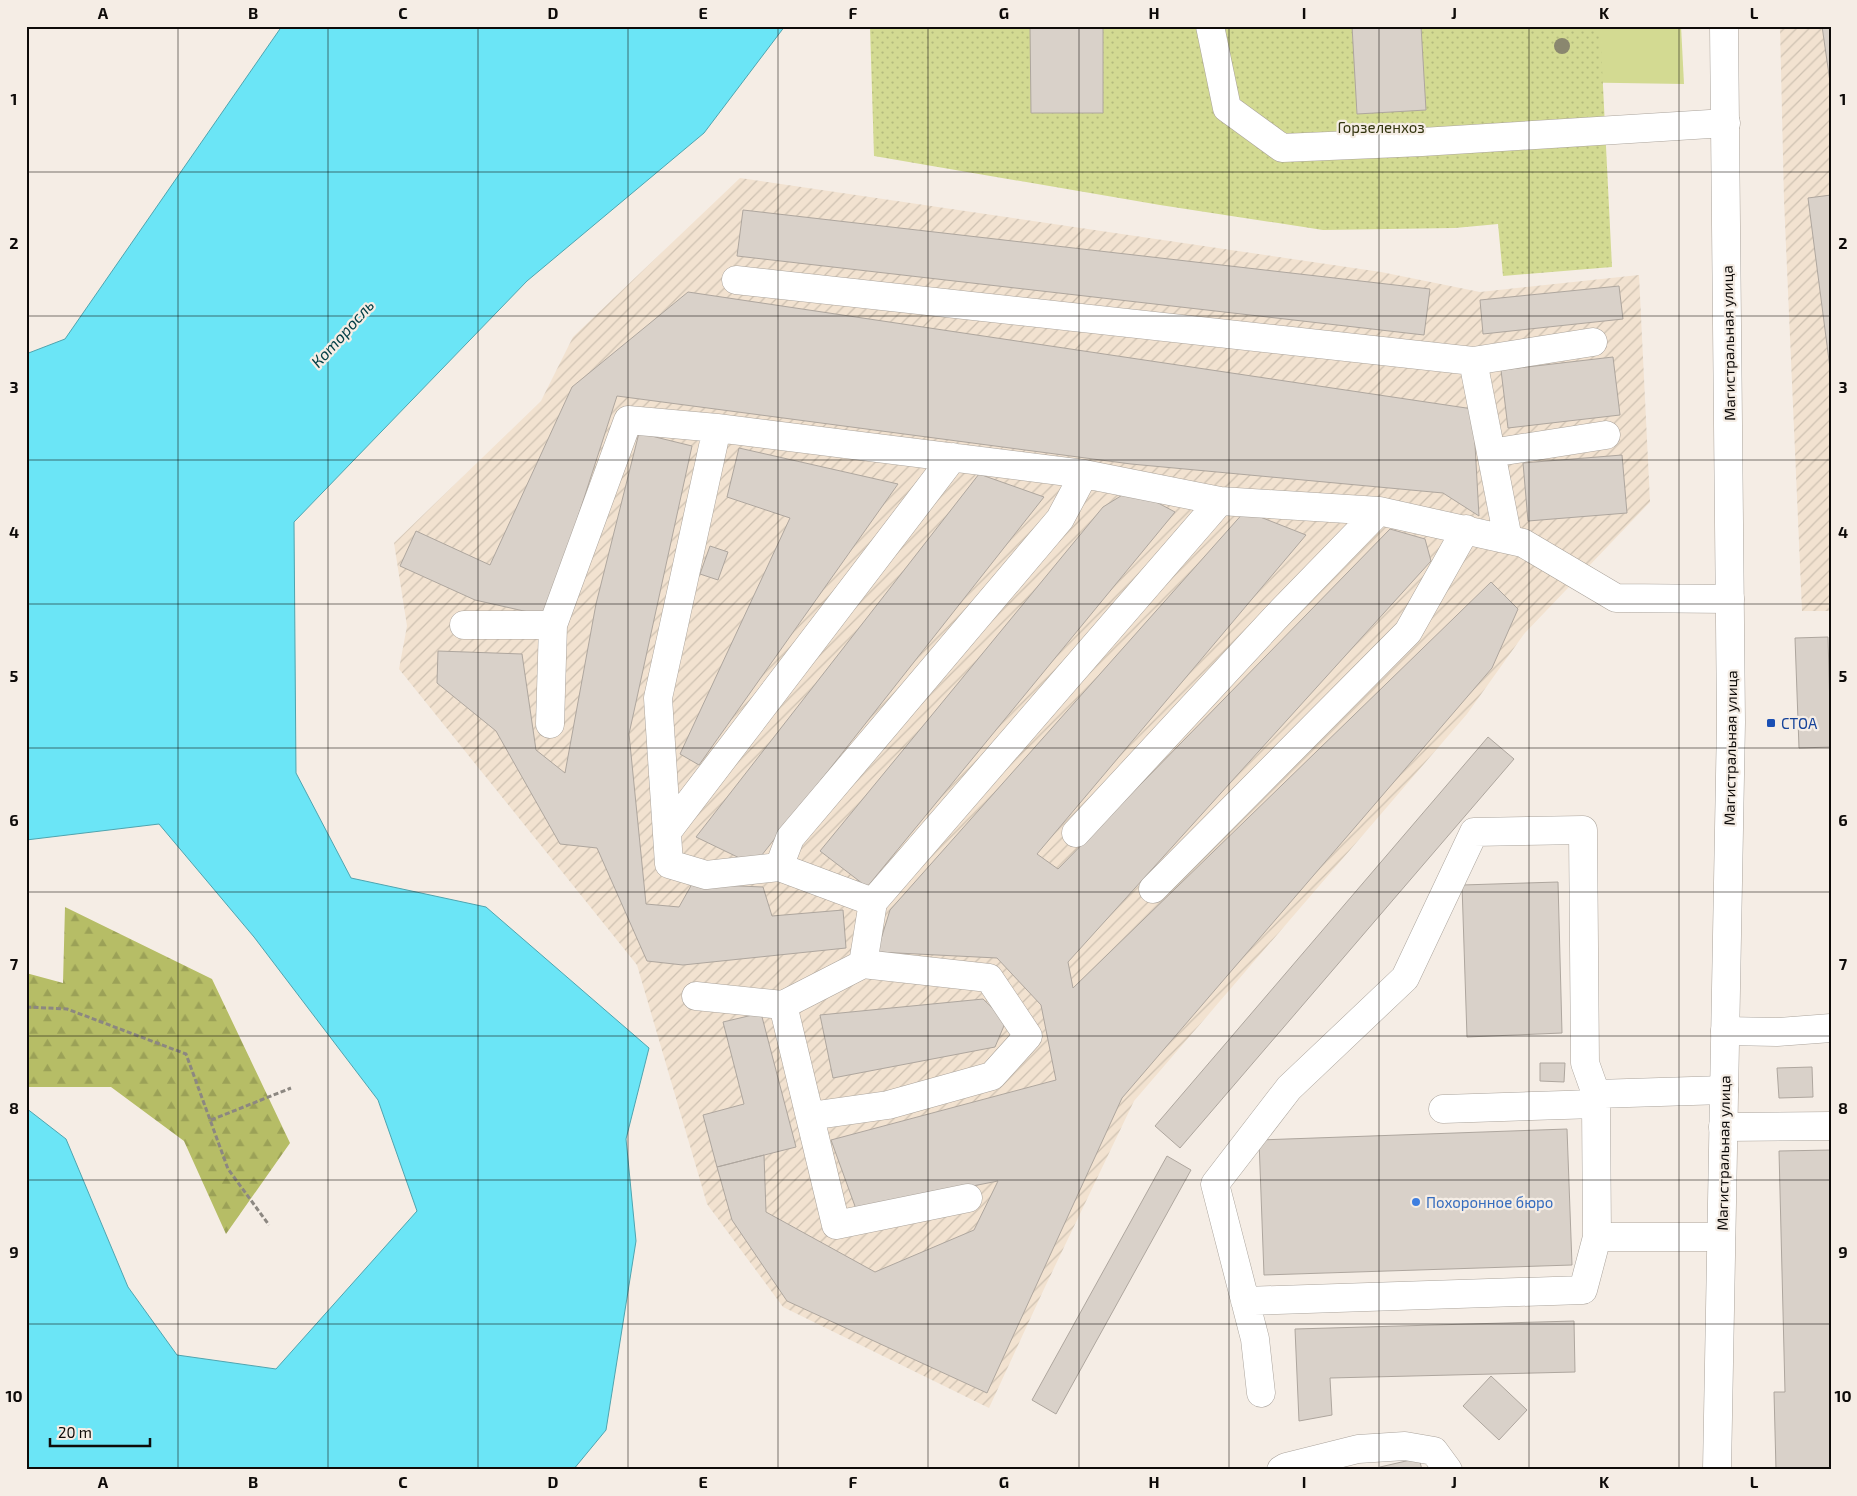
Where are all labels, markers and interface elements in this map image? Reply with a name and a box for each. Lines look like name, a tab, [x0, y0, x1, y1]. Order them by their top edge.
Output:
text: A	[98, 3, 109, 22]
text: B	[248, 3, 258, 22]
text: C	[398, 3, 408, 22]
text: D	[548, 3, 559, 22]
text: E	[698, 3, 708, 22]
text: F	[849, 3, 858, 22]
text: G	[999, 3, 1009, 22]
text: H	[1148, 3, 1160, 22]
text: I	[1302, 3, 1306, 22]
text: J	[1451, 3, 1457, 22]
text: K	[1599, 3, 1610, 22]
text: L	[1750, 3, 1759, 22]
text: 1	[11, 89, 17, 108]
text: 1	[1840, 89, 1846, 108]
park label: Горзеленхоз	[1337, 118, 1425, 136]
text: 2	[9, 233, 19, 252]
text: 2	[1838, 233, 1848, 252]
street label: Магистральная улица	[1718, 265, 1739, 421]
water label: Которосль	[307, 295, 377, 371]
text: 3	[9, 377, 19, 396]
text: 3	[1838, 377, 1848, 396]
text: 4	[9, 522, 19, 541]
text: 4	[1838, 522, 1848, 541]
text: 5	[10, 666, 19, 685]
text: 5	[1839, 666, 1848, 685]
street label: Магистральная улица	[1720, 670, 1741, 826]
place label: СТОА	[1781, 714, 1818, 732]
marker: СТОА	[1765, 717, 1777, 729]
text: 6	[9, 810, 19, 829]
text: 6	[1838, 810, 1848, 829]
text: 7	[10, 954, 19, 973]
text: 7	[1839, 954, 1848, 973]
street label: Магистральная улица	[1713, 1075, 1734, 1231]
text: 8	[9, 1098, 19, 1117]
text: 8	[1838, 1098, 1848, 1117]
place label: Похоронное бюро	[1426, 1193, 1553, 1211]
marker: Похоронное бюро	[1410, 1196, 1422, 1208]
text: 9	[9, 1242, 19, 1261]
text: 9	[1838, 1242, 1848, 1261]
text: 10	[5, 1386, 23, 1405]
text: 10	[1834, 1386, 1852, 1405]
scale bar	[50, 1416, 150, 1448]
text: 20 m	[58, 1423, 92, 1441]
text: A	[98, 1472, 109, 1491]
text: B	[248, 1472, 258, 1491]
text: C	[398, 1472, 408, 1491]
text: D	[548, 1472, 559, 1491]
text: E	[698, 1472, 708, 1491]
text: F	[849, 1472, 858, 1491]
text: G	[999, 1472, 1009, 1491]
text: H	[1148, 1472, 1160, 1491]
text: I	[1302, 1472, 1306, 1491]
text: J	[1451, 1472, 1457, 1491]
text: K	[1599, 1472, 1610, 1491]
text: L	[1750, 1472, 1759, 1491]

